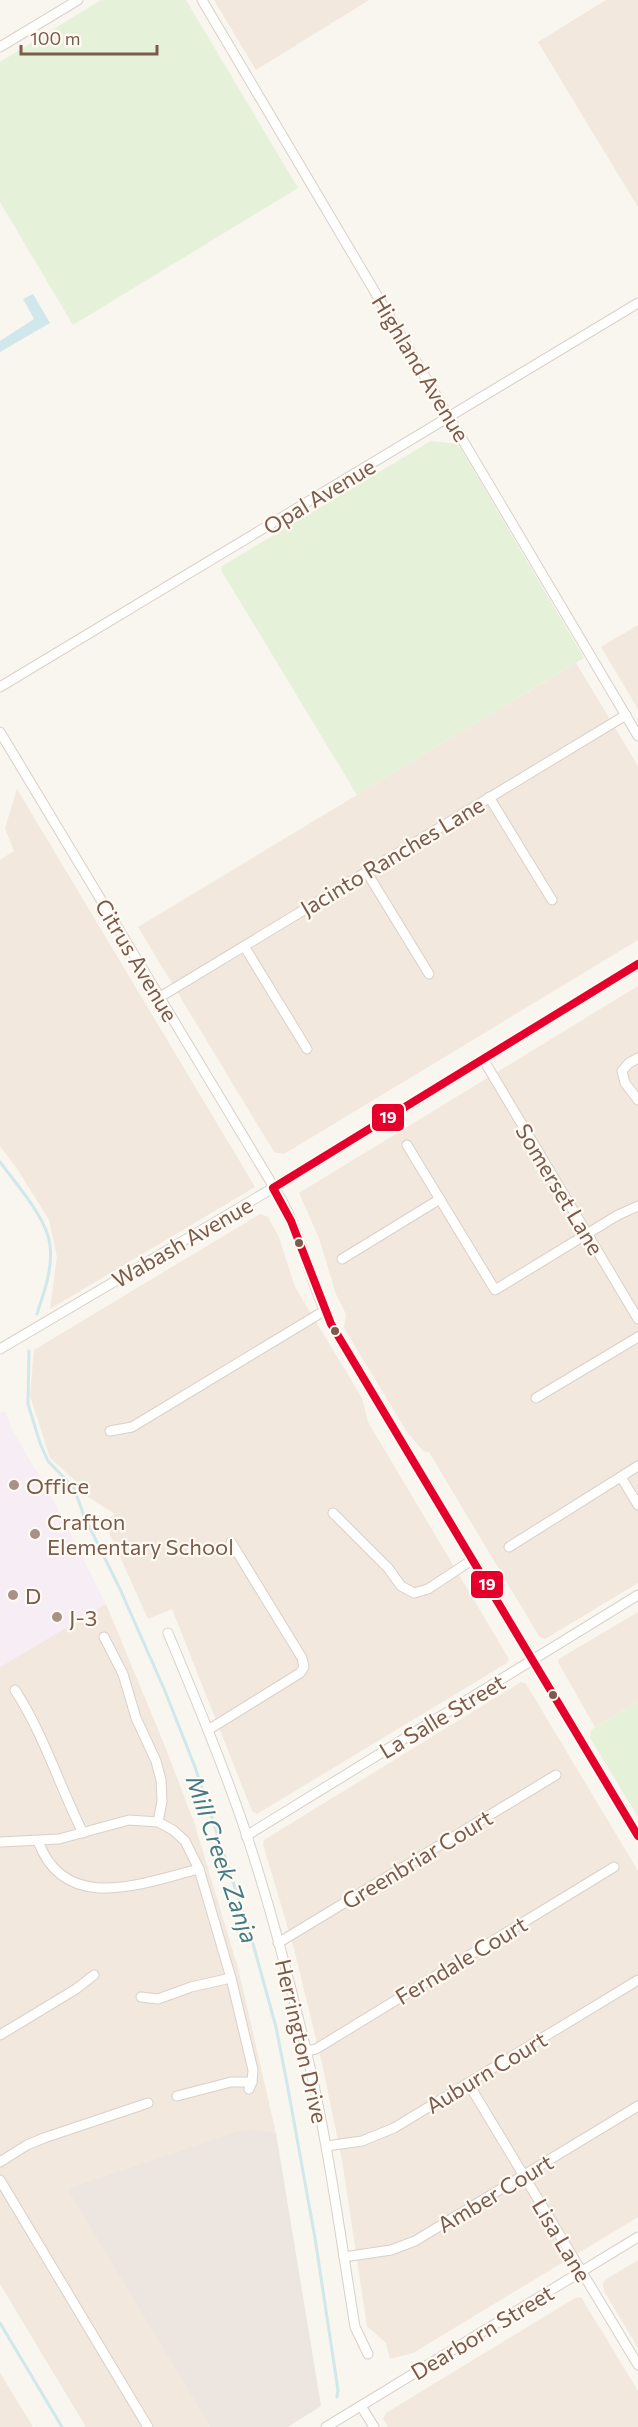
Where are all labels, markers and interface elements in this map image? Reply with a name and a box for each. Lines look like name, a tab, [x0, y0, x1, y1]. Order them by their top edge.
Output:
scale bar	[21, 18, 158, 56]
text: 100 m	[30, 27, 80, 49]
street label: Highland Avenue	[367, 290, 475, 446]
street label: Opal Avenue	[258, 452, 380, 540]
street label: Jacinto Ranches Lane	[295, 790, 489, 922]
street label: Citrus Avenue	[90, 894, 184, 1026]
line badge: 19	[371, 1103, 405, 1132]
text: 19	[379, 1107, 397, 1126]
street label: Somerset Lane	[510, 1119, 610, 1259]
street label: Wabash Avenue	[107, 1191, 257, 1293]
unlabelled marker	[293, 1237, 305, 1249]
unlabelled marker	[329, 1325, 341, 1337]
place label: Office	[26, 1472, 89, 1499]
marker: Office	[7, 1478, 21, 1492]
place label: Crafton Elementary School	[47, 1508, 234, 1560]
marker: Crafton Elementary School	[28, 1527, 42, 1541]
line badge: 19	[470, 1570, 504, 1599]
text: 19	[478, 1574, 496, 1593]
place label: D	[25, 1582, 41, 1609]
marker: D	[6, 1588, 20, 1602]
place label: J-3	[69, 1604, 97, 1631]
marker: J-3	[50, 1610, 64, 1624]
street label: La Salle Street	[374, 1668, 510, 1764]
unlabelled marker	[547, 1689, 559, 1701]
water label: Mill Creek Zanja	[181, 1771, 265, 1947]
street label: Greenbriar Court	[337, 1803, 497, 1915]
street label: Ferndale Court	[390, 1910, 532, 2010]
street label: Herrington Drive	[270, 1956, 334, 2126]
street label: Auburn Court	[421, 2025, 551, 2119]
street label: Amber Court	[432, 2148, 558, 2238]
street label: Lisa Lane	[527, 2193, 597, 2287]
street label: Dearborn Street	[406, 2279, 558, 2385]

